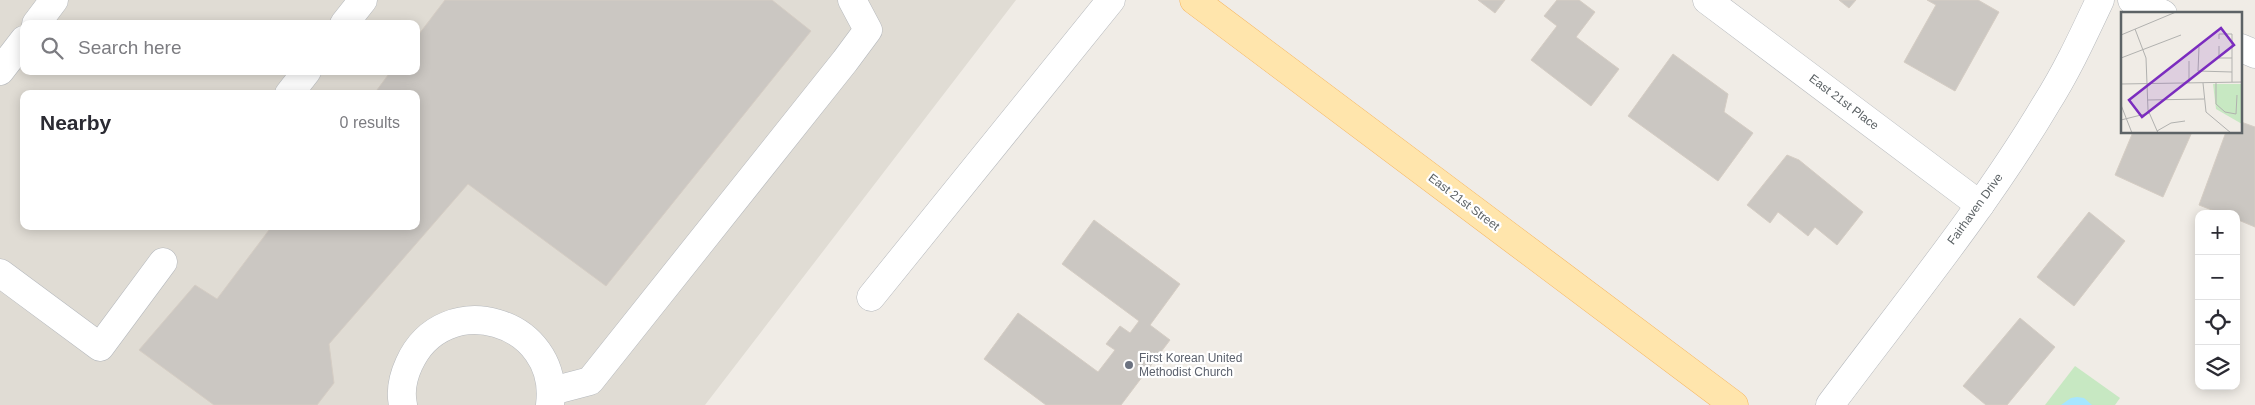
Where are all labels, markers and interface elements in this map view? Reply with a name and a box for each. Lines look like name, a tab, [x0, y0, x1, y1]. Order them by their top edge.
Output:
inset map	[2121, 12, 2242, 134]
search box	[20, 20, 420, 75]
icon: search	[38, 34, 66, 62]
text: Search here	[78, 37, 182, 58]
street label: East 21st Place	[1806, 71, 1882, 133]
text: Nearby	[40, 111, 111, 134]
text: 0 results	[340, 114, 400, 131]
street label: Fairhaven Drive	[1944, 170, 2006, 247]
street label: East 21st Street	[1426, 171, 1503, 234]
map controls	[2195, 210, 2240, 390]
button: +	[2195, 210, 2240, 255]
button: −	[2195, 255, 2240, 300]
button: locate	[2195, 300, 2240, 345]
button: layers	[2195, 345, 2240, 390]
place label: First Korean United Methodist Church	[1139, 351, 1242, 379]
marker: First Korean United Methodist Church	[1123, 359, 1135, 371]

